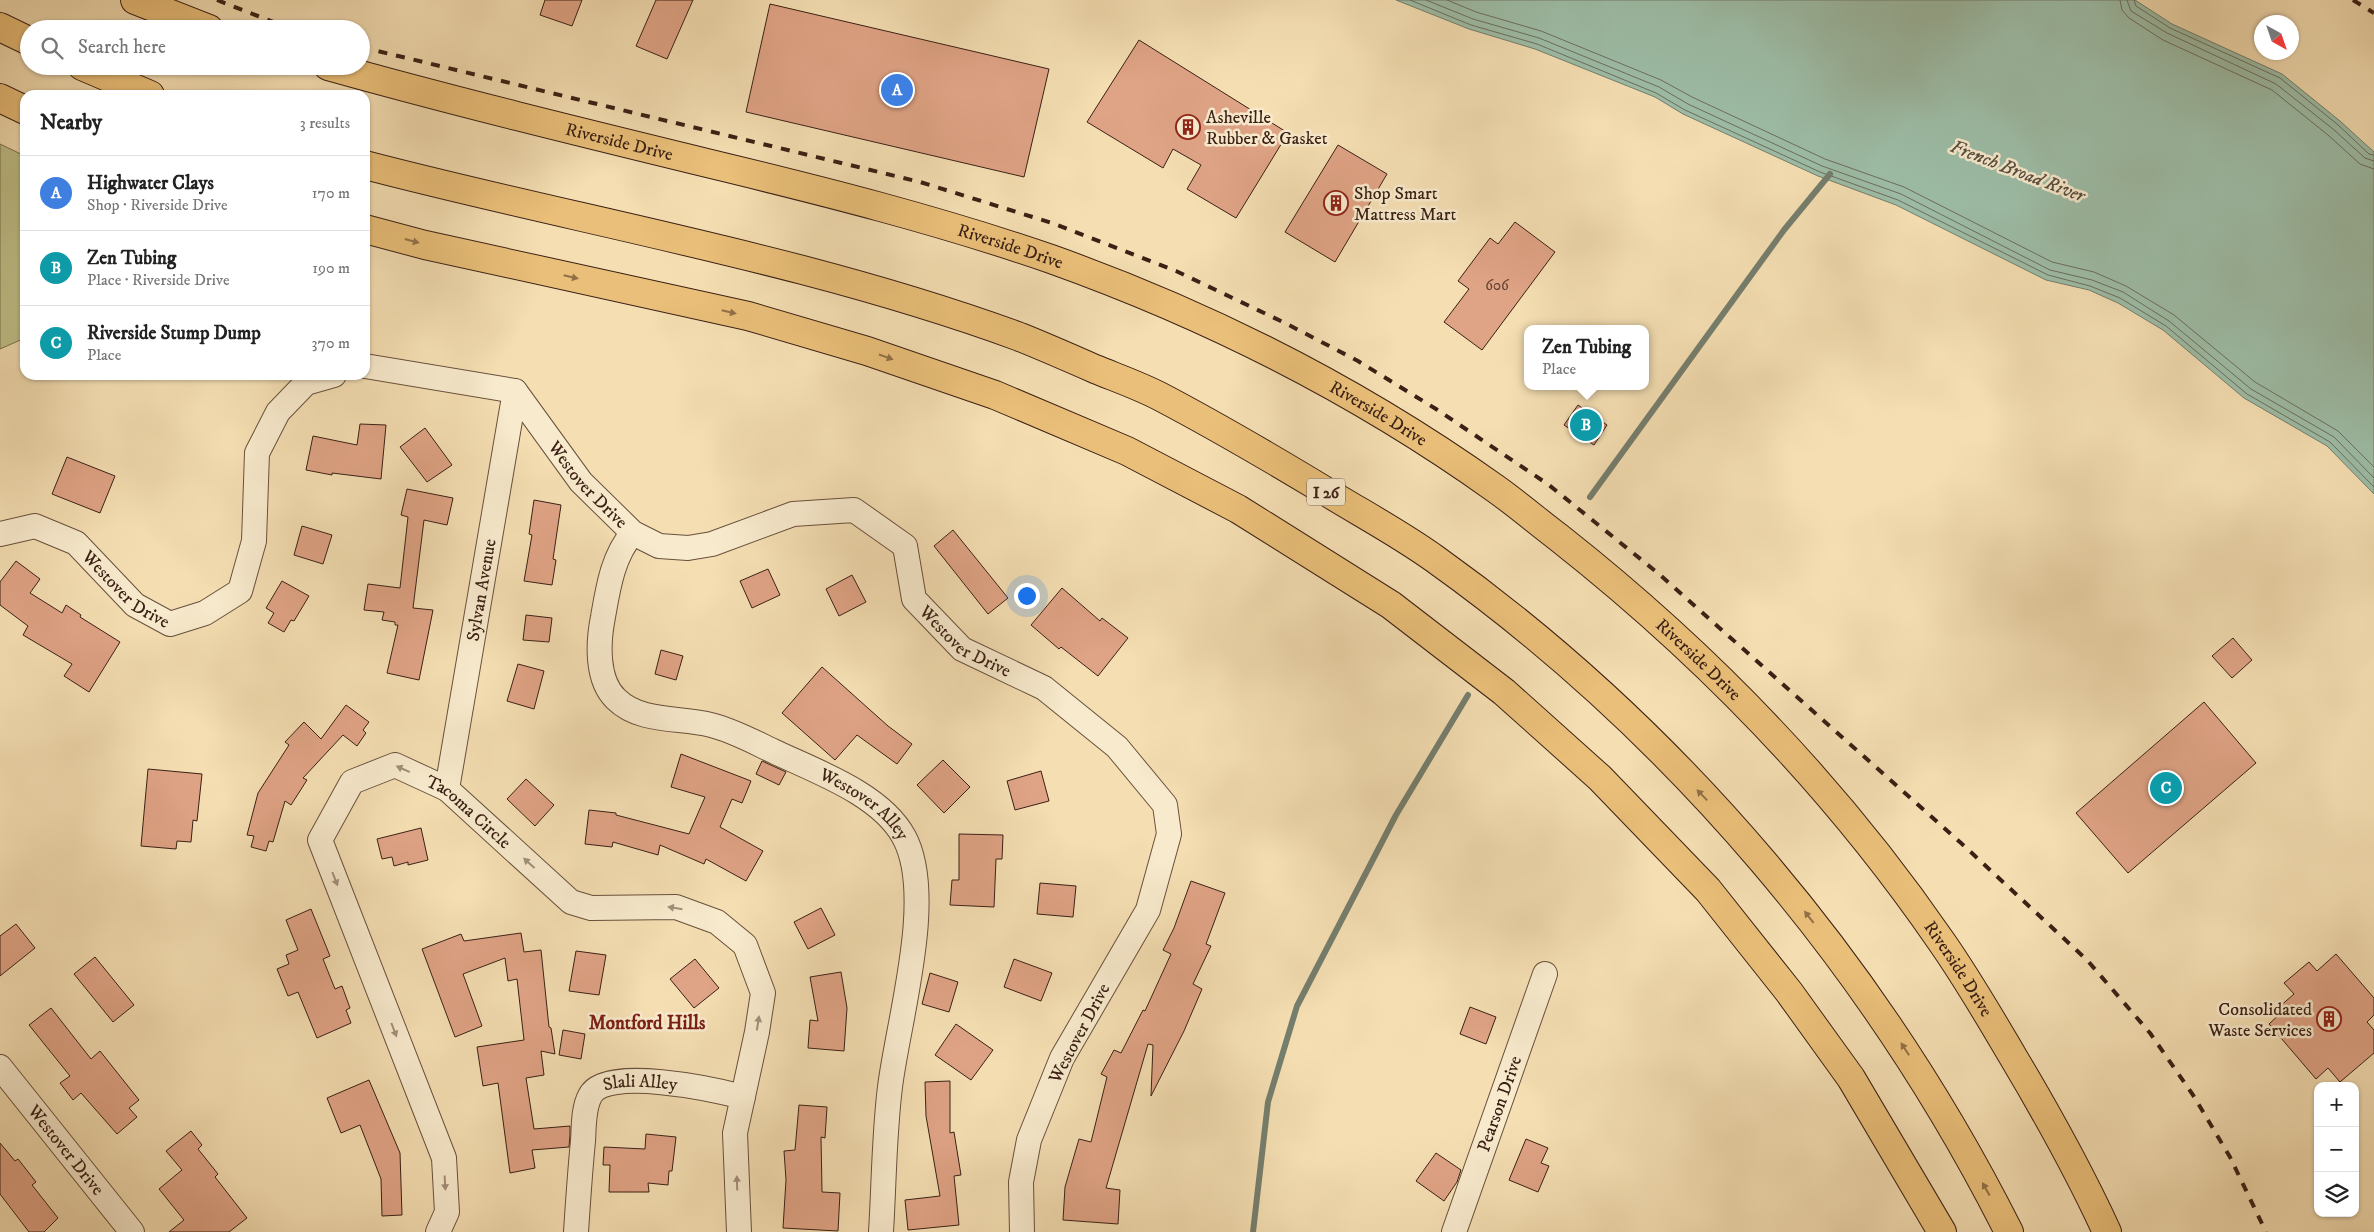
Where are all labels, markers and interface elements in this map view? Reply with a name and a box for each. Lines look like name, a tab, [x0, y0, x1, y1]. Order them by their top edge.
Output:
north arrow	[2254, 15, 2299, 60]
search box	[20, 20, 370, 75]
icon: search	[38, 34, 66, 62]
text: Search here	[78, 36, 166, 59]
pin: A	[881, 71, 913, 109]
place label: Asheville Rubber & Gasket	[1206, 107, 1328, 150]
text: Nearby	[40, 110, 102, 136]
text: 3 results	[300, 113, 350, 133]
building icon: Asheville Rubber & Gasket	[1175, 114, 1201, 140]
street label: Riverside Drive	[563, 119, 675, 166]
water label: French Broad River	[1947, 135, 2090, 208]
text: Highwater Clays	[87, 172, 214, 195]
text: A	[51, 183, 61, 203]
text: 170 m	[312, 183, 350, 203]
place label: Shop Smart Mattress Mart	[1354, 183, 1456, 226]
building icon: Shop Smart Mattress Mart	[1323, 190, 1349, 216]
text: Shop · Riverside Drive	[87, 195, 228, 215]
street label: Riverside Drive	[955, 220, 1066, 274]
one-way arrow	[405, 237, 420, 245]
text: Zen Tubing	[87, 247, 176, 270]
text: B	[51, 258, 61, 278]
text: 190 m	[312, 258, 350, 278]
text: Place · Riverside Drive	[87, 270, 230, 290]
one-way arrow	[563, 273, 578, 281]
house number: 606	[1485, 276, 1510, 295]
one-way arrow	[722, 308, 737, 316]
text: Riverside Stump Dump	[87, 322, 261, 345]
popup	[1524, 325, 1649, 390]
text: C	[51, 333, 61, 353]
text: 370 m	[312, 333, 350, 353]
text: Zen Tubing	[1542, 336, 1631, 359]
text: Place	[87, 345, 121, 365]
one-way arrow	[878, 354, 893, 361]
text: Place	[1542, 359, 1576, 379]
street label: Riverside Drive	[1325, 376, 1431, 451]
pin: B	[1570, 406, 1602, 444]
street label: Westover Drive	[542, 436, 632, 534]
road number: I 26	[1307, 478, 1345, 506]
street label: Sylvan Avenue	[462, 537, 502, 643]
street label: Westover Drive	[76, 545, 173, 634]
your location	[1014, 583, 1040, 609]
street label: Westover Drive	[913, 601, 1014, 683]
street label: Riverside Drive	[1651, 614, 1745, 706]
street label: Westover Alley	[815, 763, 914, 845]
one-way arrow	[396, 764, 410, 772]
pin: C	[2150, 769, 2182, 807]
street label: Tacoma Circle	[422, 771, 515, 854]
one-way arrow	[1696, 790, 1708, 802]
one-way arrow	[523, 857, 535, 869]
one-way arrow	[331, 872, 339, 887]
one-way arrow	[667, 904, 683, 912]
one-way arrow	[1803, 911, 1814, 924]
street label: Riverside Drive	[1919, 917, 1997, 1021]
street label: Westover Drive	[1044, 980, 1115, 1088]
place label: Consolidated Waste Services	[2207, 999, 2312, 1042]
building icon: Consolidated Waste Services	[2316, 1006, 2342, 1032]
district label: Montford Hills	[589, 1012, 706, 1035]
one-way arrow	[755, 1015, 763, 1031]
one-way arrow	[390, 1023, 398, 1038]
one-way arrow	[1900, 1042, 1909, 1055]
street label: Pearson Drive	[1473, 1053, 1527, 1155]
street label: Slali Alley	[601, 1071, 679, 1097]
map controls	[2314, 1082, 2359, 1217]
button: +	[2314, 1082, 2359, 1127]
street label: Westover Drive	[22, 1100, 108, 1200]
button: −	[2314, 1127, 2359, 1172]
button: layers	[2314, 1172, 2359, 1217]
one-way arrow	[442, 1175, 450, 1191]
one-way arrow	[732, 1175, 740, 1191]
one-way arrow	[1982, 1182, 1991, 1196]

